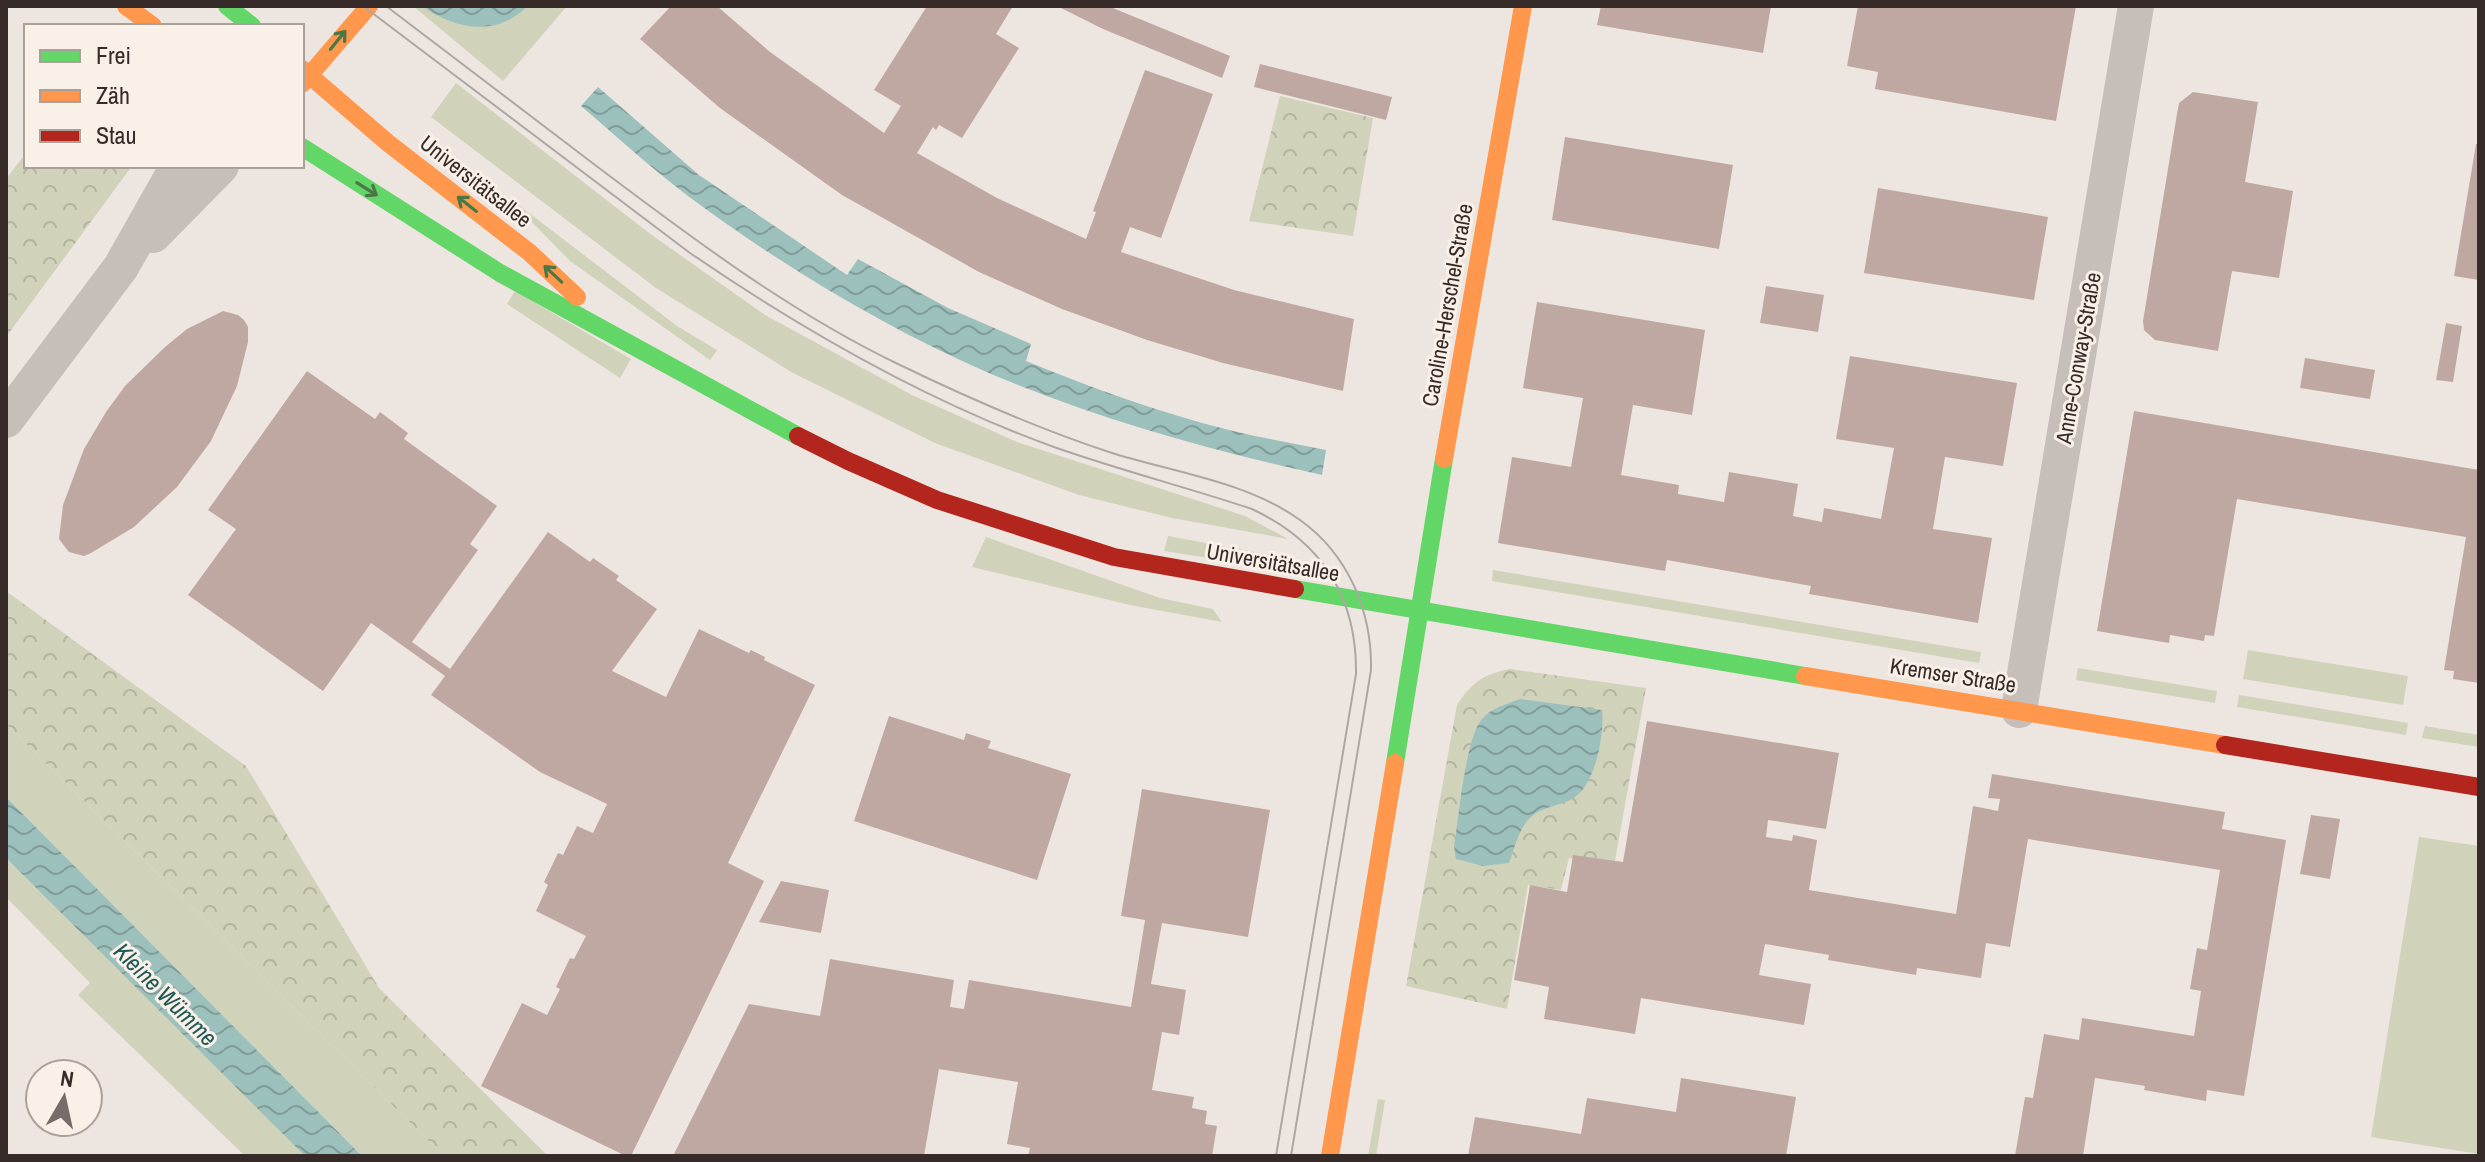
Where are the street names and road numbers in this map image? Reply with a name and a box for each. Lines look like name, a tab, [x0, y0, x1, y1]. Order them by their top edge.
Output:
street label: Universitätsallee	[414, 128, 538, 234]
street label: Caroline-Herschel-Straße	[1414, 201, 1480, 409]
street label: Anne-Conway-Straße	[2048, 270, 2108, 447]
street label: Universitätsallee	[1204, 536, 1342, 588]
street label: Kremser Straße	[1888, 650, 2018, 700]

